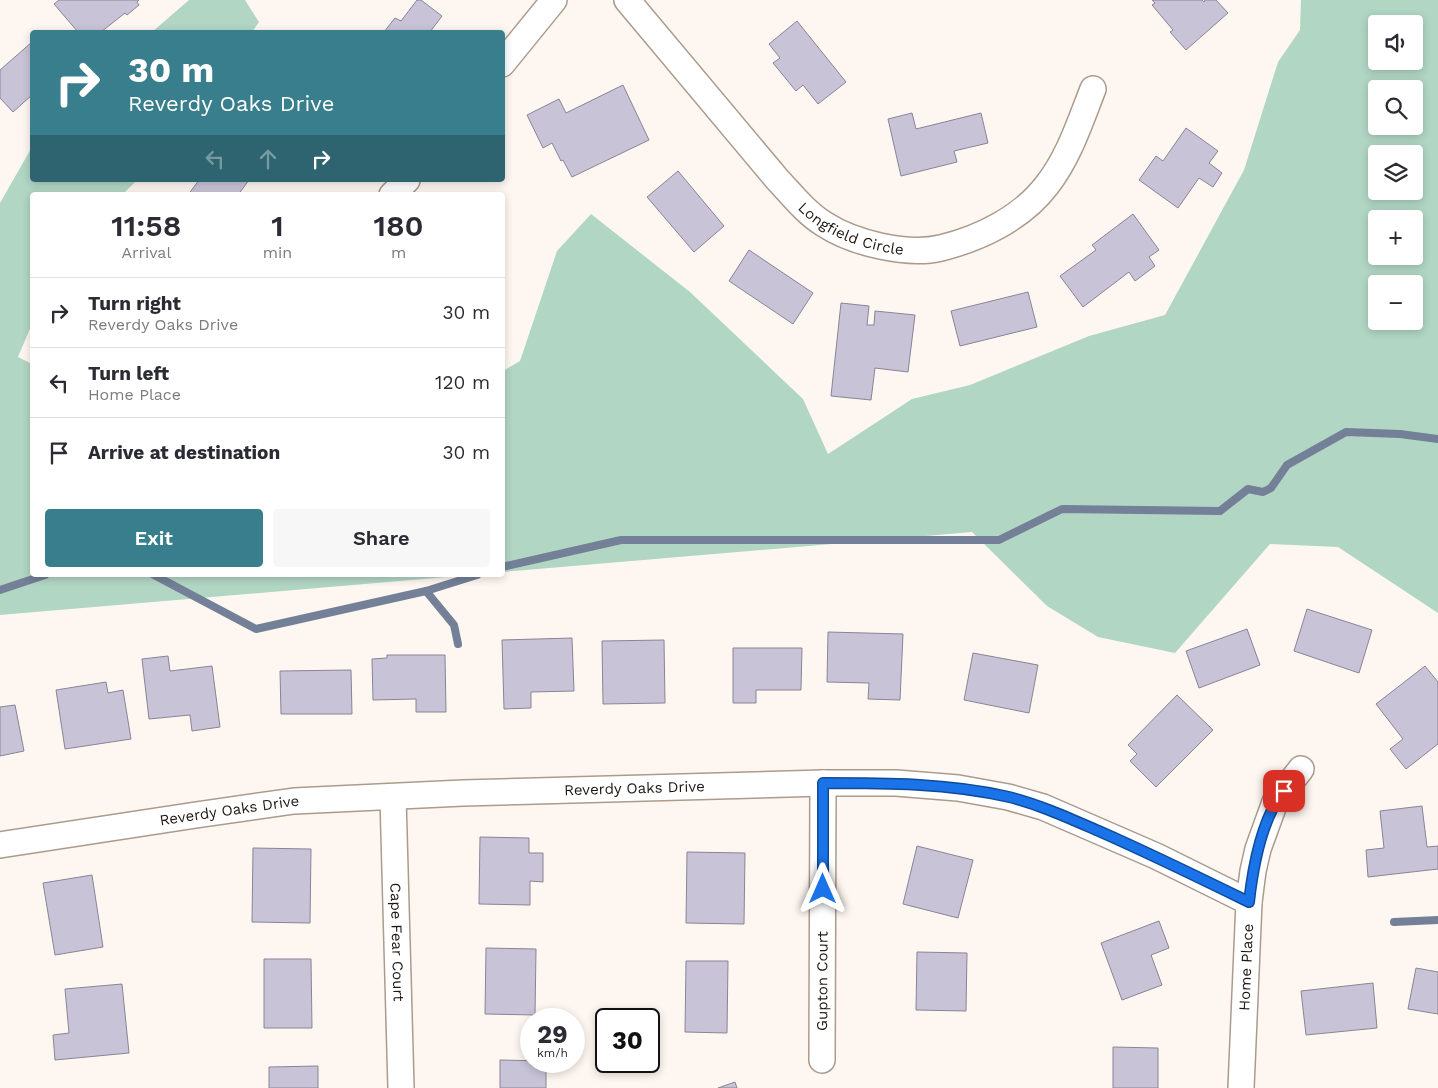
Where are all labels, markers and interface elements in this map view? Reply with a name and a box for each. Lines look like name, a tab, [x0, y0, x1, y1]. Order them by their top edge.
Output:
map controls	[1368, 15, 1423, 330]
button: sound	[1368, 15, 1423, 70]
text: 30 m	[128, 49, 214, 91]
icon: right	[45, 50, 110, 115]
button: search	[1368, 80, 1423, 135]
text: Reverdy Oaks Drive	[128, 91, 334, 116]
icon: left	[201, 145, 229, 173]
icon: ahead	[254, 145, 282, 173]
icon: right	[307, 145, 335, 173]
button: layers	[1368, 145, 1423, 200]
street label: Longfield Circle	[795, 198, 905, 259]
text: 11:58	[111, 208, 181, 243]
text: 1	[271, 208, 284, 243]
text: 180	[373, 208, 424, 243]
button: +	[1368, 210, 1423, 265]
text: Arrival	[121, 243, 171, 262]
text: min	[263, 243, 292, 262]
text: m	[391, 243, 406, 262]
button: −	[1368, 275, 1423, 330]
text: Turn right	[88, 292, 181, 315]
icon: right	[45, 299, 73, 327]
text: 30 m	[443, 301, 490, 324]
text: Reverdy Oaks Drive	[88, 315, 238, 334]
text: Turn left	[88, 362, 169, 385]
icon: left	[45, 369, 73, 397]
text: 120 m	[435, 371, 490, 394]
text: Home Place	[88, 385, 181, 404]
icon: arrive	[45, 439, 73, 467]
text: Arrive at destination	[88, 441, 280, 464]
text: 30 m	[443, 441, 490, 464]
button: Exit	[45, 509, 263, 567]
button: Share	[273, 509, 490, 567]
pin	[1263, 770, 1305, 812]
street label: Reverdy Oaks Drive	[564, 777, 705, 799]
icon: arrive	[1270, 777, 1298, 805]
street label: Reverdy Oaks Drive	[158, 792, 300, 829]
position arrow	[796, 862, 848, 914]
street label: Cape Fear Court	[386, 882, 408, 1002]
street label: Home Place	[1235, 923, 1257, 1011]
street label: Gupton Court	[813, 930, 831, 1031]
speed limit sign: 30	[595, 1008, 660, 1073]
text: 29	[537, 1020, 568, 1049]
text: km/h	[537, 1046, 568, 1060]

